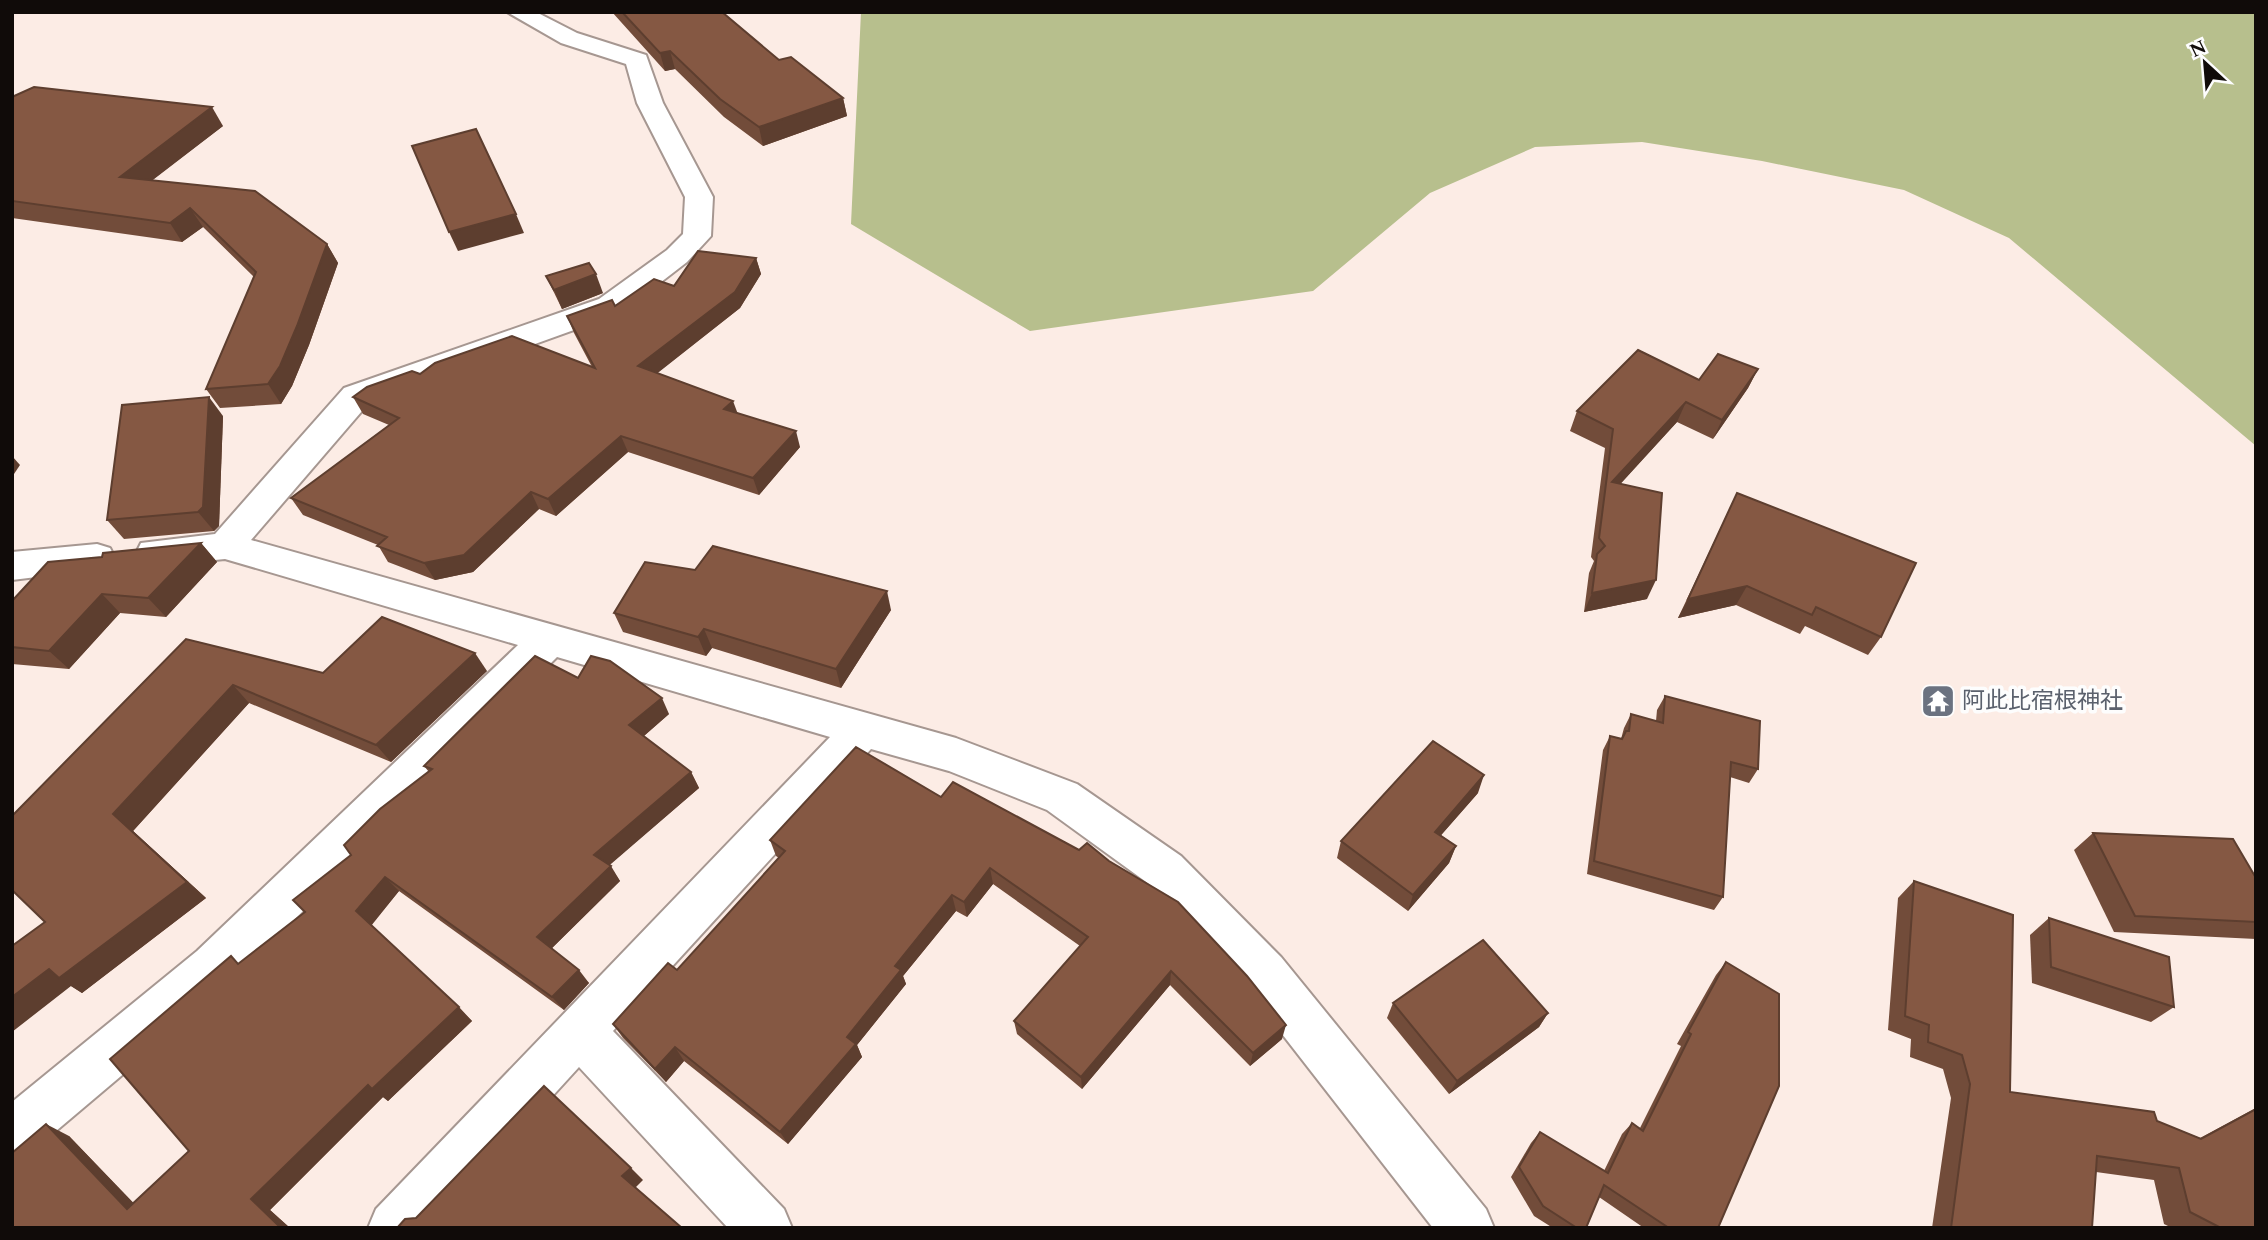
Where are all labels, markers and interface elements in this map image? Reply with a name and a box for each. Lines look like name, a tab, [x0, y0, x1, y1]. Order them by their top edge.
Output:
north arrow	[2170, 28, 2240, 98]
text: N	[2185, 33, 2212, 66]
temple icon: 阿此比宿根神社	[1919, 682, 1957, 720]
place label: 阿此比宿根神社	[1962, 684, 2123, 719]

